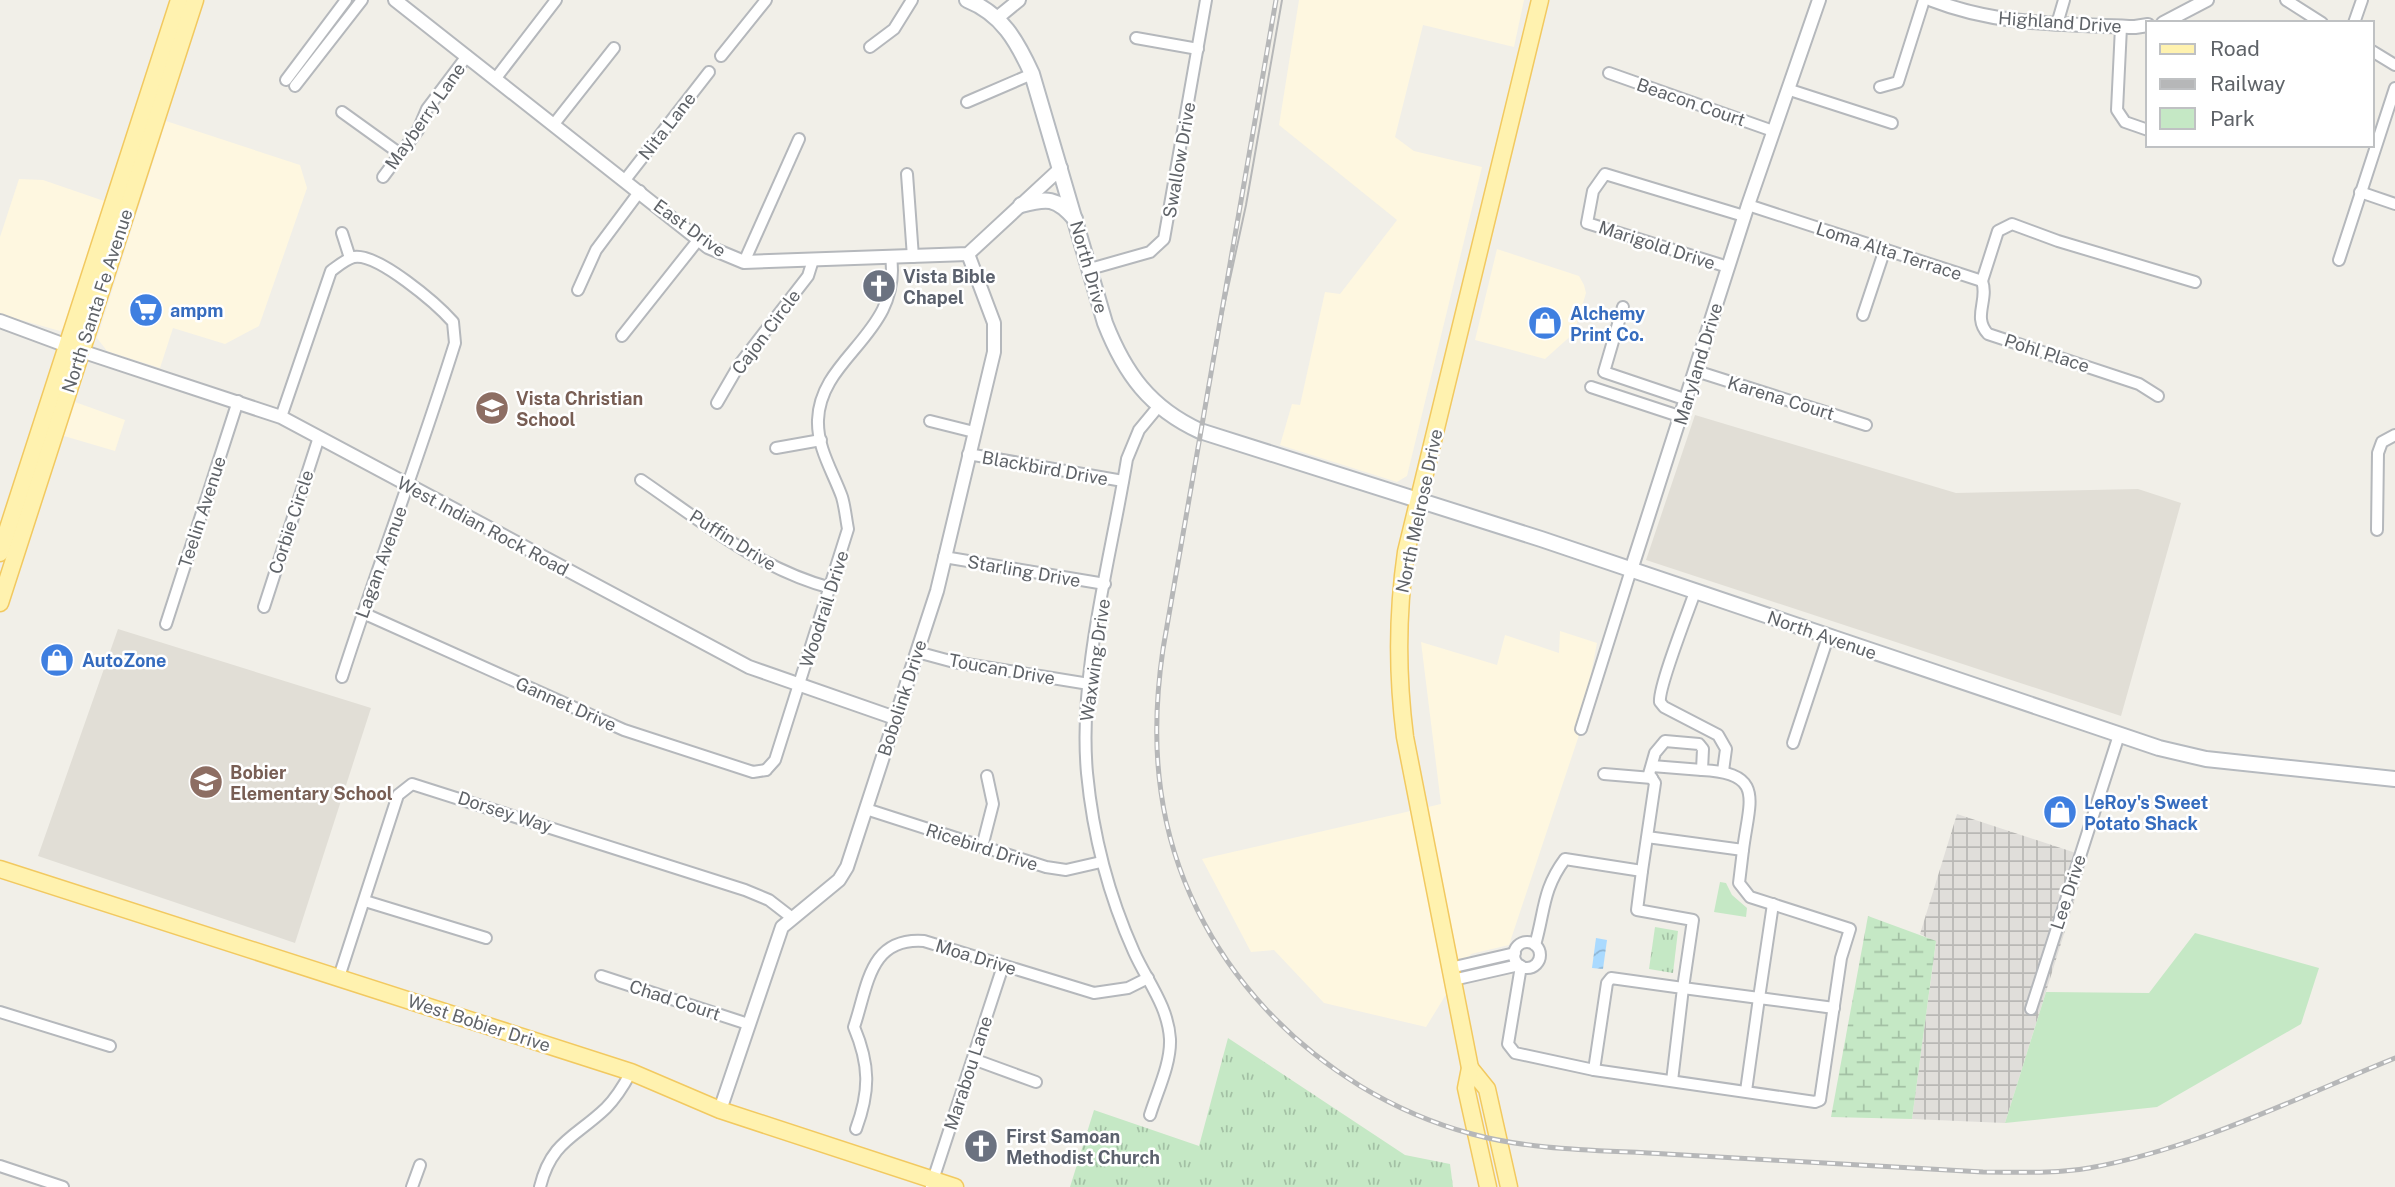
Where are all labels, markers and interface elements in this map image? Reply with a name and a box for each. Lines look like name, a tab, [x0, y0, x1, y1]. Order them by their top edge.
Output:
street label: Highland Drive	[1998, 7, 2122, 37]
legend	[2146, 21, 2374, 147]
text: Road	[2210, 36, 2260, 61]
street label: Mayberry Lane	[381, 59, 469, 173]
text: Railway	[2210, 71, 2286, 96]
street label: Beacon Court	[1634, 74, 1748, 130]
street label: Nita Lane	[634, 88, 700, 164]
street label: Swallow Drive	[1158, 100, 1200, 220]
text: Park	[2210, 106, 2255, 131]
street label: East Drive	[650, 195, 730, 261]
street label: North Santa Fe Avenue	[57, 206, 137, 396]
street label: Marigold Drive	[1596, 216, 1718, 274]
street label: North Drive	[1066, 218, 1112, 316]
street label: Loma Alta Terrace	[1813, 218, 1965, 284]
place label: Vista Bible Chapel	[903, 266, 996, 308]
church icon: Vista Bible Chapel	[860, 267, 898, 305]
street label: Cajon Circle	[727, 286, 805, 378]
supermarket icon: ampm	[127, 291, 165, 329]
place label: ampm	[170, 300, 223, 321]
street label: Maryland Drive	[1669, 300, 1727, 428]
place label: Alchemy Print Co.	[1570, 303, 1645, 345]
shop icon: Alchemy Print Co.	[1526, 304, 1564, 342]
street label: Pohl Place	[2002, 329, 2092, 377]
street label: Karena Court	[1725, 372, 1837, 424]
place label: Vista Christian School	[516, 388, 643, 430]
school or university icon: Vista Christian School	[473, 389, 511, 427]
street label: North Melrose Drive	[1391, 427, 1447, 595]
street label: Blackbird Drive	[980, 447, 1110, 489]
street label: Teelin Avenue	[174, 453, 230, 571]
street label: Corbie Circle	[264, 467, 318, 577]
street label: West Indian Rock Road	[394, 472, 572, 580]
street label: Lagan Avenue	[351, 503, 411, 621]
street label: Puffin Drive	[686, 505, 780, 575]
street label: Woodrail Drive	[795, 548, 853, 670]
street label: Starling Drive	[966, 551, 1082, 591]
street label: Waxwing Drive	[1076, 597, 1114, 723]
street label: North Avenue	[1765, 607, 1879, 663]
street label: Bobolink Drive	[873, 637, 931, 759]
shop icon: AutoZone	[38, 641, 76, 679]
street label: Toucan Drive	[947, 649, 1057, 689]
place label: AutoZone	[82, 650, 166, 671]
street label: Gannet Drive	[512, 672, 620, 736]
place label: Bobier Elementary School	[230, 762, 393, 804]
school or university icon: Bobier Elementary School	[187, 763, 225, 801]
street label: Dorsey Way	[455, 787, 555, 837]
place label: LeRoy's Sweet Potato Shack	[2084, 792, 2208, 834]
shop icon: LeRoy's Sweet Potato Shack	[2041, 793, 2079, 831]
street label: Ricebird Drive	[923, 819, 1041, 875]
street label: Lee Drive	[2046, 852, 2090, 932]
street label: Moa Drive	[933, 935, 1019, 979]
street label: Chad Court	[627, 975, 723, 1025]
street label: West Bobier Drive	[405, 990, 553, 1056]
street label: Marabou Lane	[940, 1013, 996, 1133]
place label: First Samoan Methodist Church	[1006, 1126, 1160, 1168]
church icon: First Samoan Methodist Church	[962, 1127, 1000, 1165]

